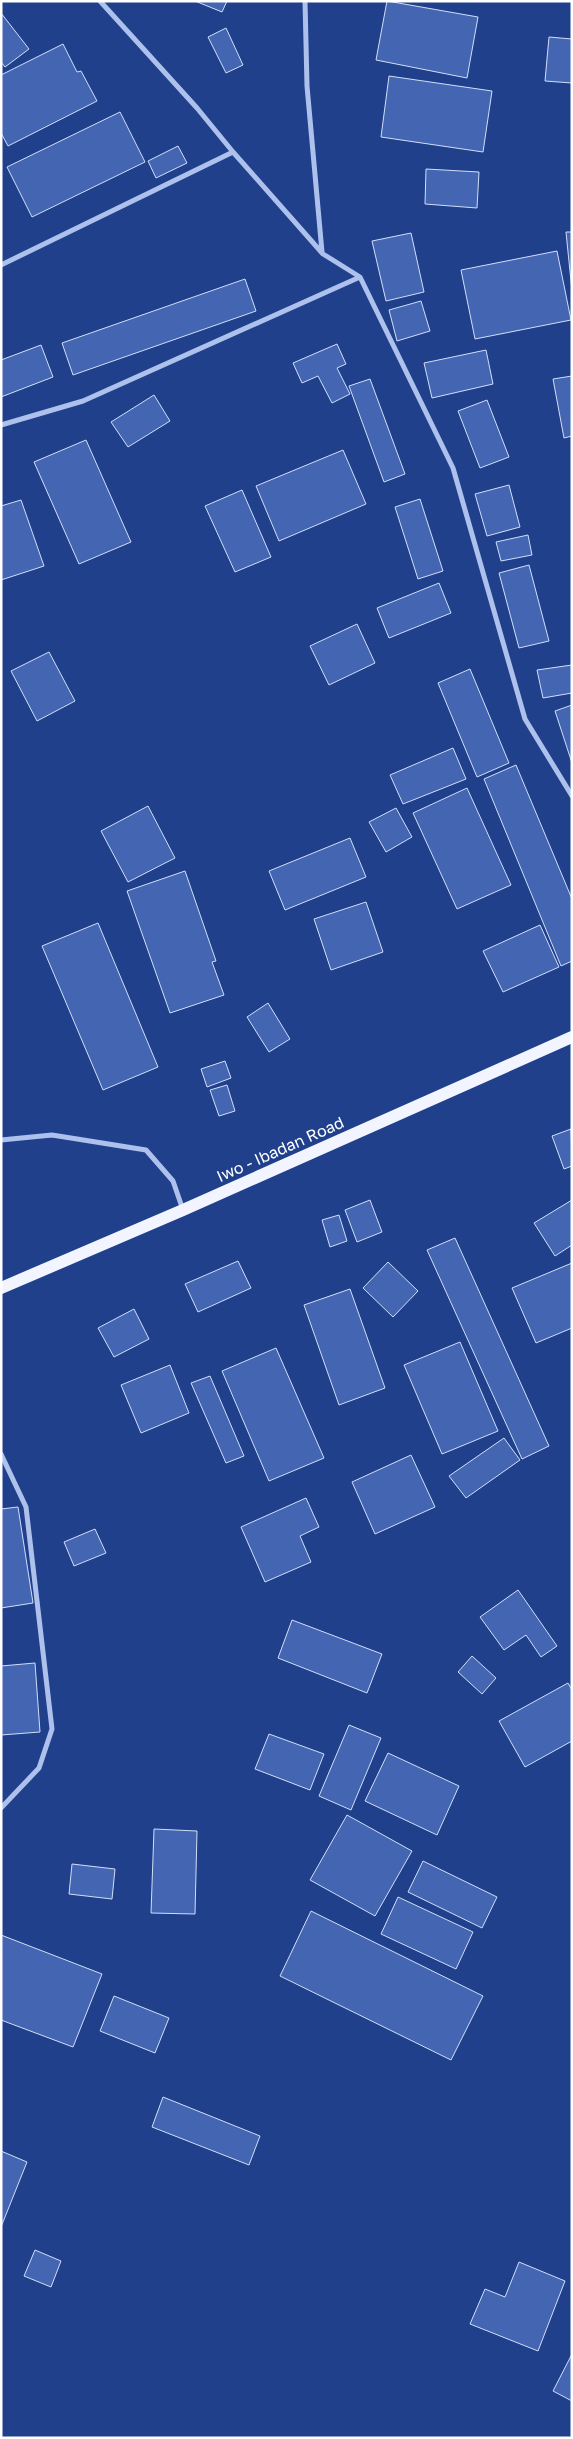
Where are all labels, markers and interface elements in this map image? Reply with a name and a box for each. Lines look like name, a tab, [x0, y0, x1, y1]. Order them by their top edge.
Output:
street label: Iwo - Ibadan Road	[213, 1112, 347, 1186]

